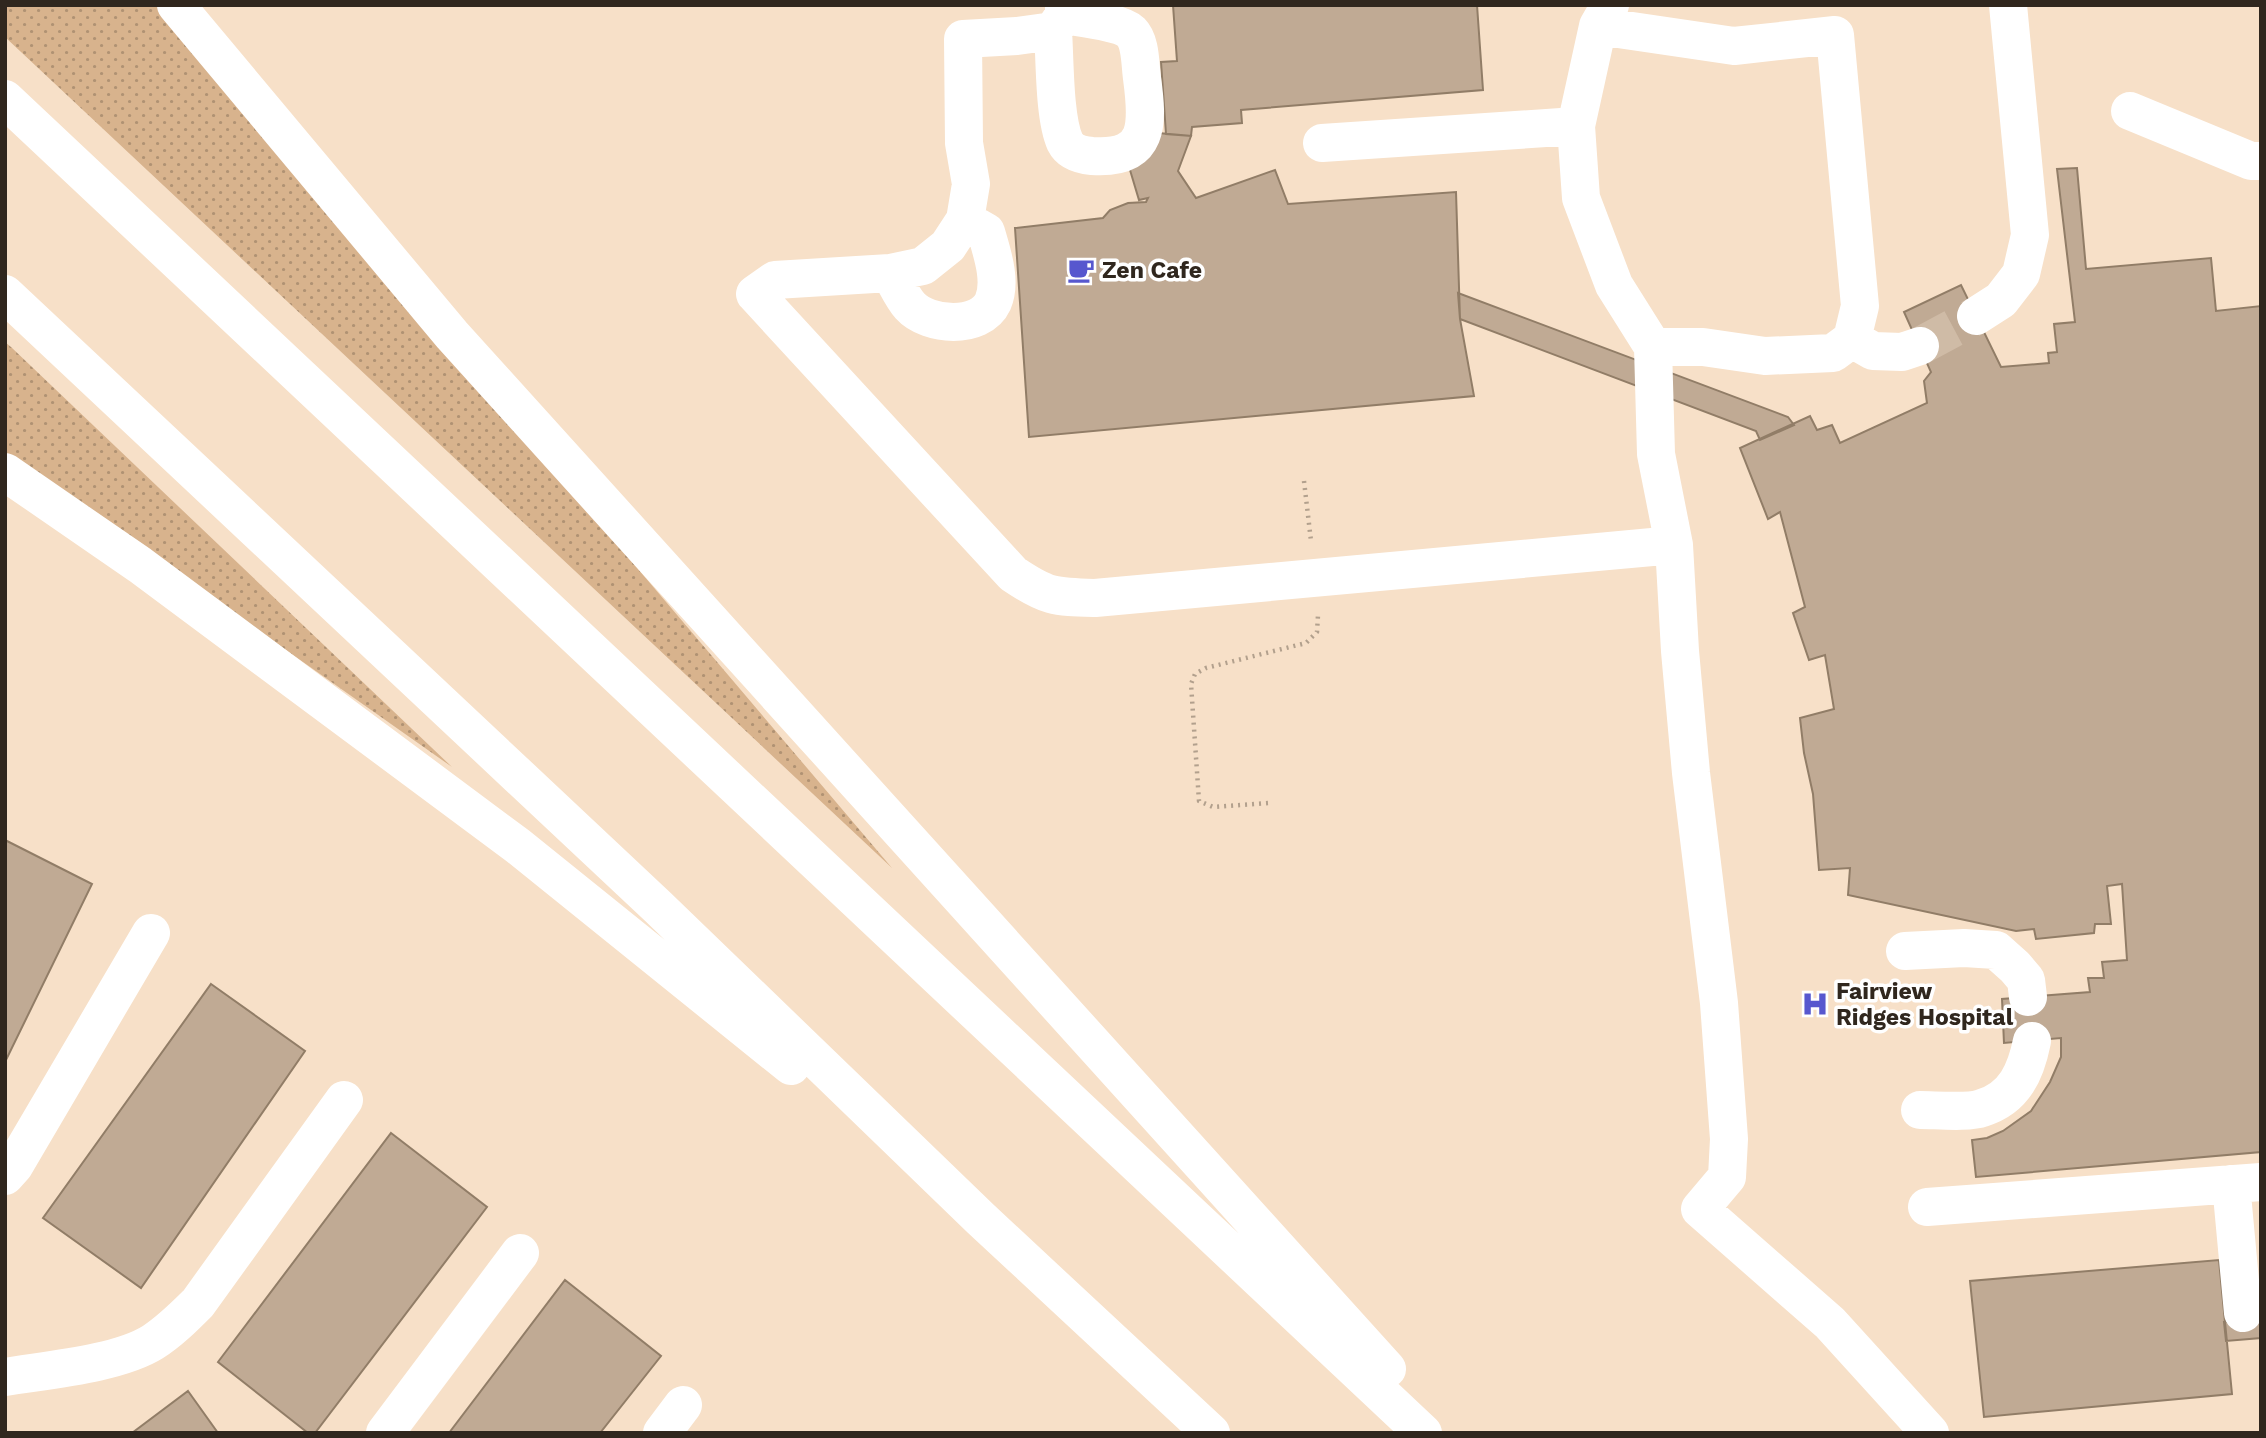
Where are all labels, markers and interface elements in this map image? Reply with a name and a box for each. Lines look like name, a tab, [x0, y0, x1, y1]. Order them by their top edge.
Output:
cafe icon: Zen Cafe	[1066, 255, 1096, 285]
place label: Zen Cafe	[1102, 257, 1202, 284]
place label: Fairview Ridges Hospital	[1836, 978, 2014, 1031]
hospital icon: Fairview Ridges Hospital	[1800, 989, 1830, 1019]

